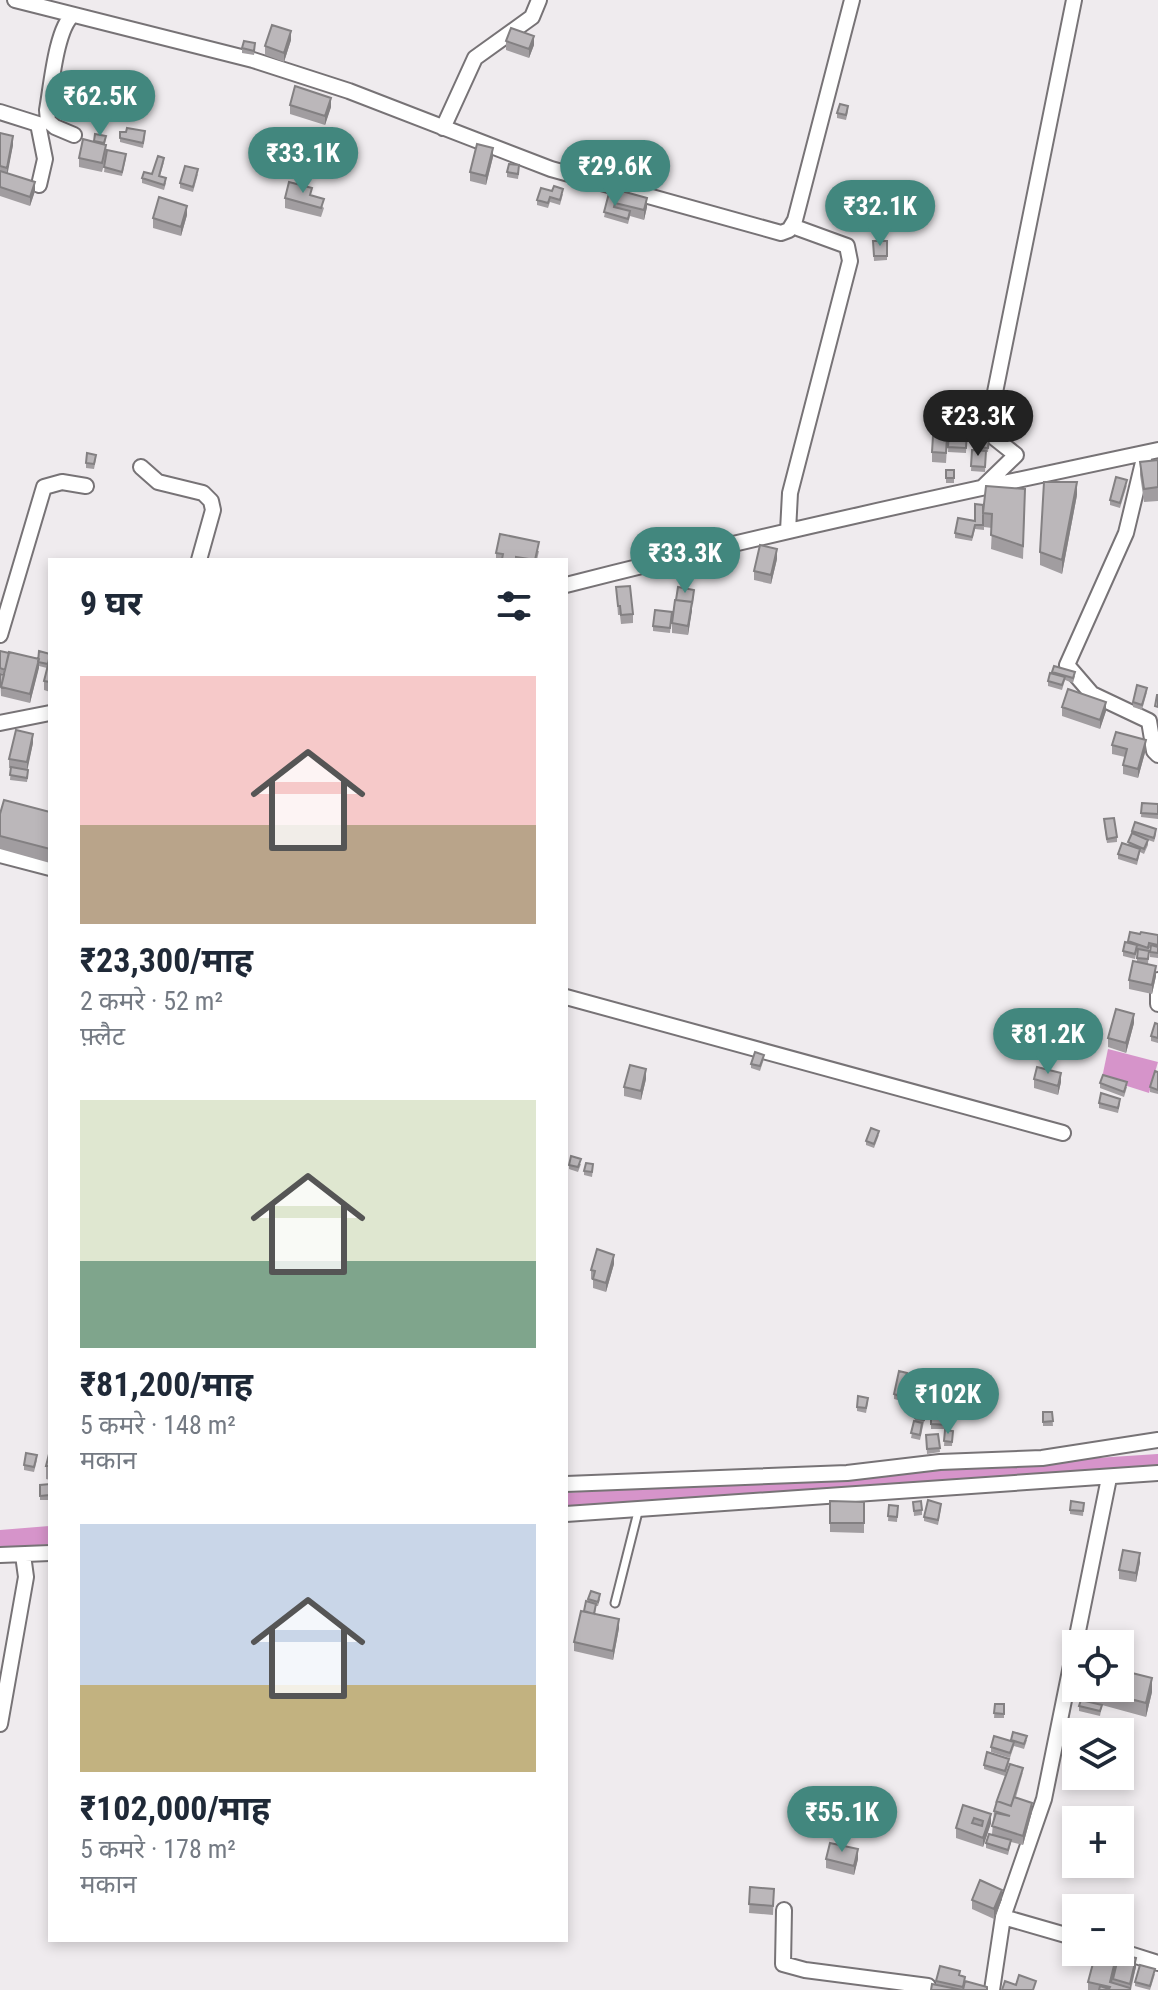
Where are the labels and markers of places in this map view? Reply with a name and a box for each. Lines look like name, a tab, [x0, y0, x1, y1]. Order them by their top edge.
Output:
pin: ₹62.5K	[35, 70, 165, 138]
pin: ₹33.1K	[238, 127, 368, 195]
pin: ₹29.6K	[550, 140, 680, 208]
pin: ₹32.1K	[815, 180, 945, 248]
pin: ₹23.3K	[913, 390, 1043, 458]
pin: ₹33.3K	[620, 527, 750, 595]
pin: ₹81.2K	[983, 1008, 1113, 1076]
pin: ₹102K	[892, 1368, 1004, 1436]
pin: ₹55.1K	[777, 1786, 907, 1854]

